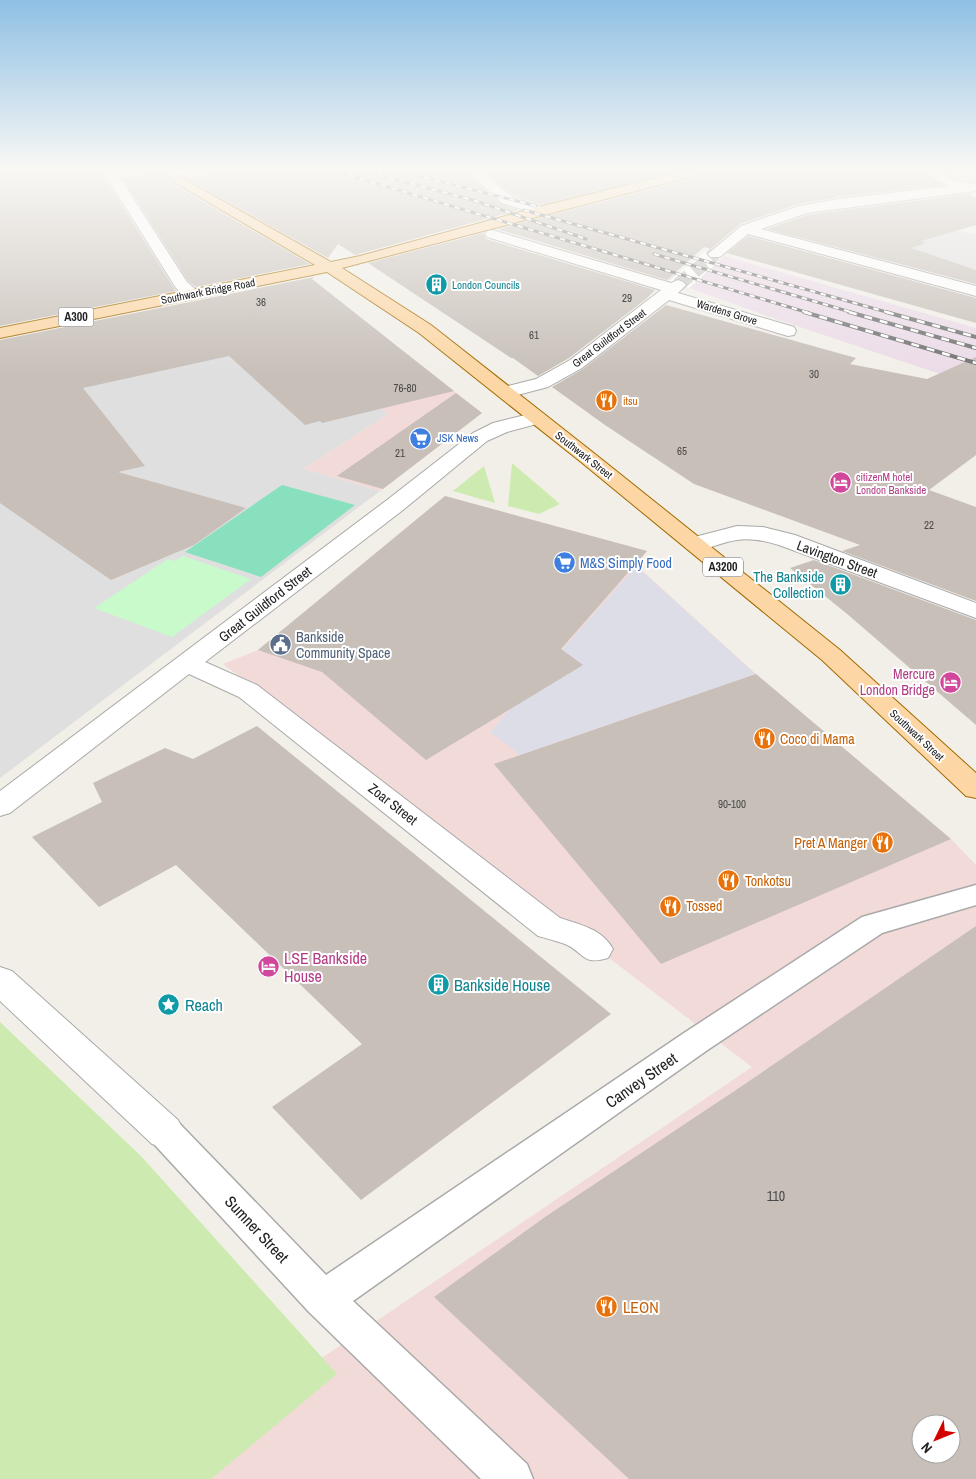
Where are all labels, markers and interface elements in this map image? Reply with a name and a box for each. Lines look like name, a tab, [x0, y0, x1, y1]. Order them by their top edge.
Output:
building icon: London Councils	[424, 273, 448, 297]
street label: Southwark Bridge Road	[160, 275, 256, 307]
place label: London Councils	[452, 278, 520, 292]
house number: 29	[622, 291, 632, 305]
house number: 36	[256, 295, 266, 309]
street label: Wardens Grove	[695, 296, 759, 328]
street label: Great Guildford Street	[569, 305, 649, 370]
road number: A300	[58, 308, 94, 326]
house number: 61	[529, 328, 539, 342]
house number: 30	[809, 367, 819, 381]
house number: 76-80	[393, 381, 417, 395]
restaurant icon: itsu	[595, 389, 619, 413]
place label: itsu	[623, 394, 638, 408]
supermarket icon: JSK News	[409, 426, 433, 450]
street label: Southwark Street	[552, 428, 616, 482]
place label: JSK News	[437, 431, 479, 445]
house number: 65	[677, 444, 687, 458]
house number: 21	[395, 446, 405, 460]
place label: citizenM hotel London Bankside	[856, 470, 926, 497]
hotel icon: citizenM hotel London Bankside	[828, 471, 852, 495]
house number: 22	[924, 518, 934, 532]
street label: Lavington Street	[794, 536, 880, 582]
supermarket icon: M&S Simply Food	[552, 551, 576, 575]
place label: M&S Simply Food	[580, 554, 672, 572]
road number: A3200	[703, 558, 743, 576]
street label: Great Guildford Street	[215, 562, 315, 646]
place label: The Bankside Collection	[753, 568, 824, 602]
building icon: The Bankside Collection	[828, 573, 852, 597]
place label: Bankside Community Space	[296, 628, 390, 662]
public building icon: Bankside Community Space	[268, 633, 292, 657]
place label: Mercure London Bridge	[860, 665, 935, 699]
hotel icon: Mercure London Bridge	[939, 670, 963, 694]
street label: Southwark Street	[887, 706, 947, 764]
restaurant icon: Coco di Mama	[752, 727, 776, 751]
place label: Coco di Mama	[780, 730, 855, 748]
street label: Zoar Street	[365, 779, 421, 829]
house number: 90-100	[718, 797, 746, 811]
restaurant icon: Pret A Manger	[871, 831, 895, 855]
place label: Pret A Manger	[794, 834, 867, 852]
restaurant icon: Tonkotsu	[717, 869, 741, 893]
place label: Tonkotsu	[745, 872, 791, 890]
restaurant icon: Tossed	[658, 894, 682, 918]
place label: Tossed	[686, 897, 722, 915]
place label: LSE Bankside House	[284, 947, 367, 987]
hotel icon: LSE Bankside House	[256, 955, 280, 979]
building icon: Bankside House	[426, 973, 450, 997]
place label: Bankside House	[454, 974, 550, 996]
place icon: Reach	[157, 993, 181, 1017]
place label: Reach	[185, 994, 223, 1016]
street label: Canvey Street	[601, 1047, 682, 1113]
house number: 110	[767, 1187, 785, 1205]
street label: Sumner Street	[220, 1191, 294, 1268]
restaurant icon: LEON	[595, 1295, 619, 1319]
place label: LEON	[623, 1296, 659, 1318]
north arrow	[911, 1414, 961, 1464]
text: N	[917, 1439, 936, 1457]

